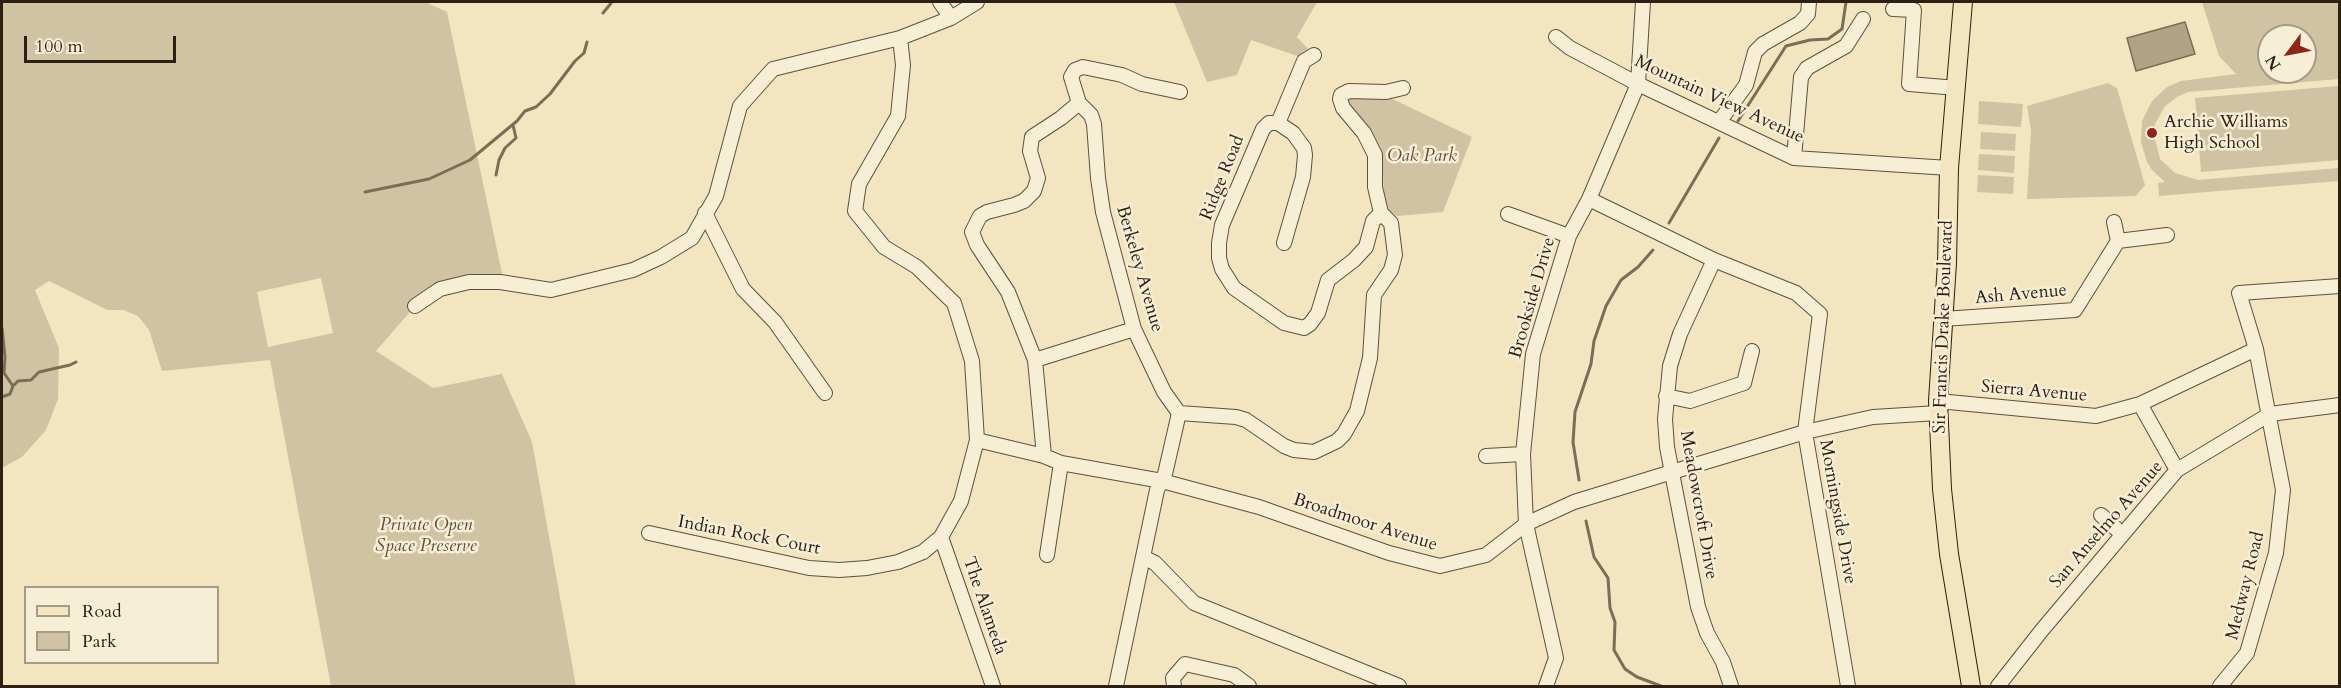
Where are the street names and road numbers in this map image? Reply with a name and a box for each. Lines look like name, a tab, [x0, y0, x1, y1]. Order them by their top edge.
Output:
street label: Mountain View Avenue	[1631, 51, 1807, 149]
street label: Ridge Road	[1196, 132, 1250, 224]
street label: Berkeley Avenue	[1111, 203, 1167, 335]
street label: Sir Francis Drake Boulevard	[1929, 220, 1959, 434]
street label: Brookside Drive	[1505, 235, 1561, 361]
street label: Ash Avenue	[1974, 280, 2068, 310]
street label: Sierra Avenue	[1980, 377, 2088, 407]
street label: Meadowcroft Drive	[1674, 429, 1722, 581]
street label: Morningside Drive	[1814, 438, 1860, 586]
street label: San Anselmo Avenue	[2046, 457, 2168, 593]
street label: Broadmoor Avenue	[1290, 490, 1440, 556]
street label: Indian Rock Court	[676, 512, 822, 560]
street label: Medway Road	[2222, 530, 2270, 642]
street label: The Alameda	[957, 554, 1011, 658]

